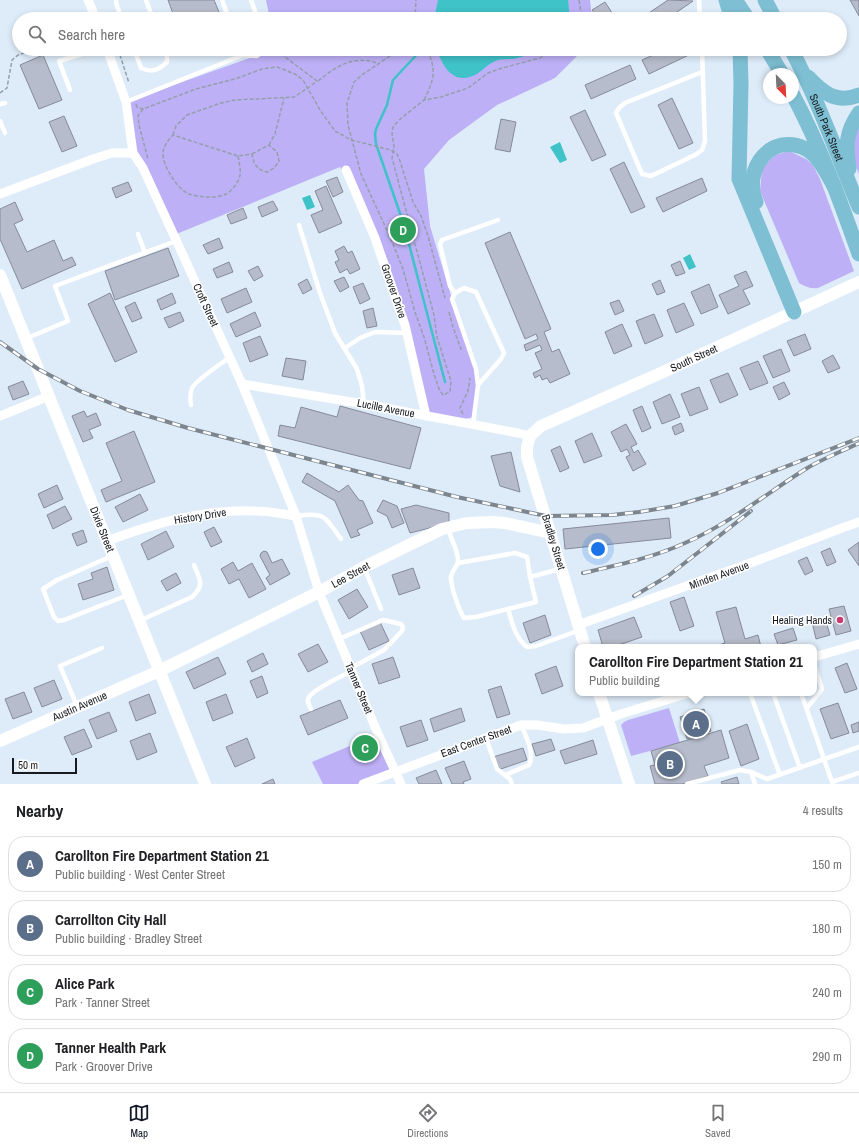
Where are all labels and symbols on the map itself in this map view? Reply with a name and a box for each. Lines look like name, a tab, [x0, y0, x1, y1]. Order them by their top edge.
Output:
north arrow	[763, 68, 799, 104]
street label: South Park Street	[806, 91, 847, 163]
pin: D	[390, 215, 416, 245]
street label: Groover Drive	[378, 262, 410, 320]
street label: Croft Street	[190, 281, 222, 329]
street label: South Street	[668, 341, 720, 375]
street label: Lucille Avenue	[356, 396, 416, 420]
street label: Dixie Street	[87, 504, 118, 554]
street label: History Drive	[173, 505, 227, 527]
street label: Bradley Street	[539, 513, 569, 572]
your location	[588, 539, 608, 559]
street label: Lee Street	[329, 558, 372, 591]
street label: Minden Avenue	[687, 558, 751, 592]
place label: Healing Hands	[772, 613, 832, 627]
marker: Healing Hands	[835, 615, 845, 625]
street label: Tanner Street	[342, 660, 376, 716]
street label: Austin Avenue	[49, 688, 109, 724]
pin: A	[683, 709, 709, 739]
street label: East Center Street	[439, 722, 514, 760]
pin: C	[352, 733, 378, 763]
pin: B	[657, 749, 683, 779]
scale bar	[12, 756, 77, 775]

